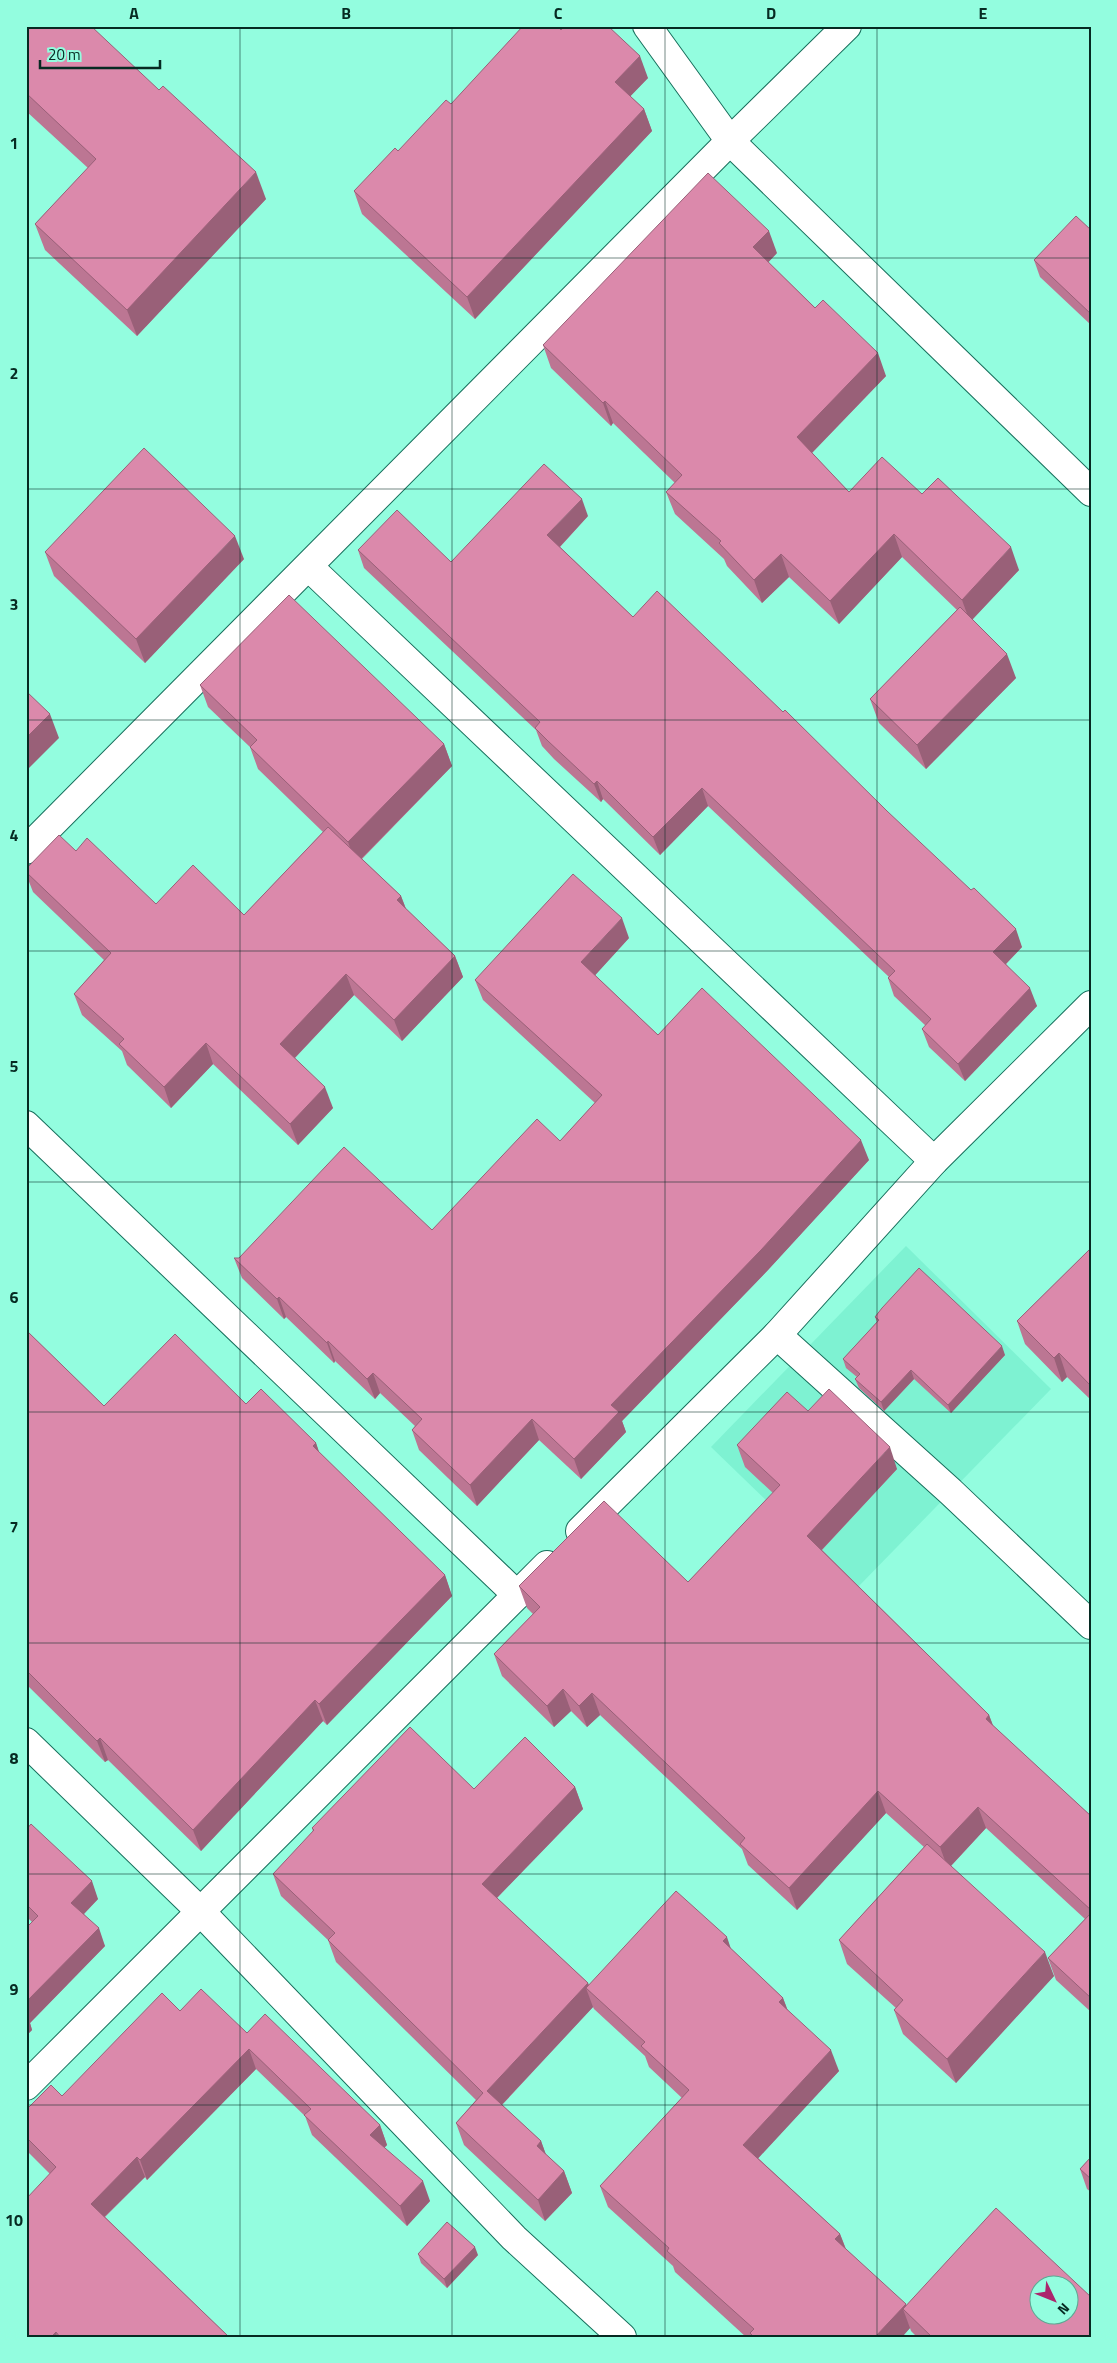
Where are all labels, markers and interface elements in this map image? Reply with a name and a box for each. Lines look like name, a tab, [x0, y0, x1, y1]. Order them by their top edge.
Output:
text: A	[129, 1, 139, 25]
text: B	[341, 1, 351, 25]
text: C	[554, 1, 563, 25]
text: D	[766, 1, 776, 25]
text: E	[979, 1, 988, 25]
scale bar	[40, 38, 160, 70]
text: 20 m	[48, 43, 81, 66]
text: 1	[10, 131, 18, 155]
text: 2	[10, 361, 18, 385]
text: 3	[10, 592, 18, 616]
text: 4	[10, 823, 19, 847]
text: 5	[10, 1054, 19, 1078]
text: 6	[10, 1285, 19, 1309]
text: 7	[10, 1515, 18, 1539]
text: 8	[10, 1746, 19, 1770]
text: 9	[10, 1977, 19, 2001]
text: 10	[5, 2208, 23, 2232]
north arrow	[1030, 2276, 1080, 2326]
text: N	[1053, 2298, 1075, 2320]

